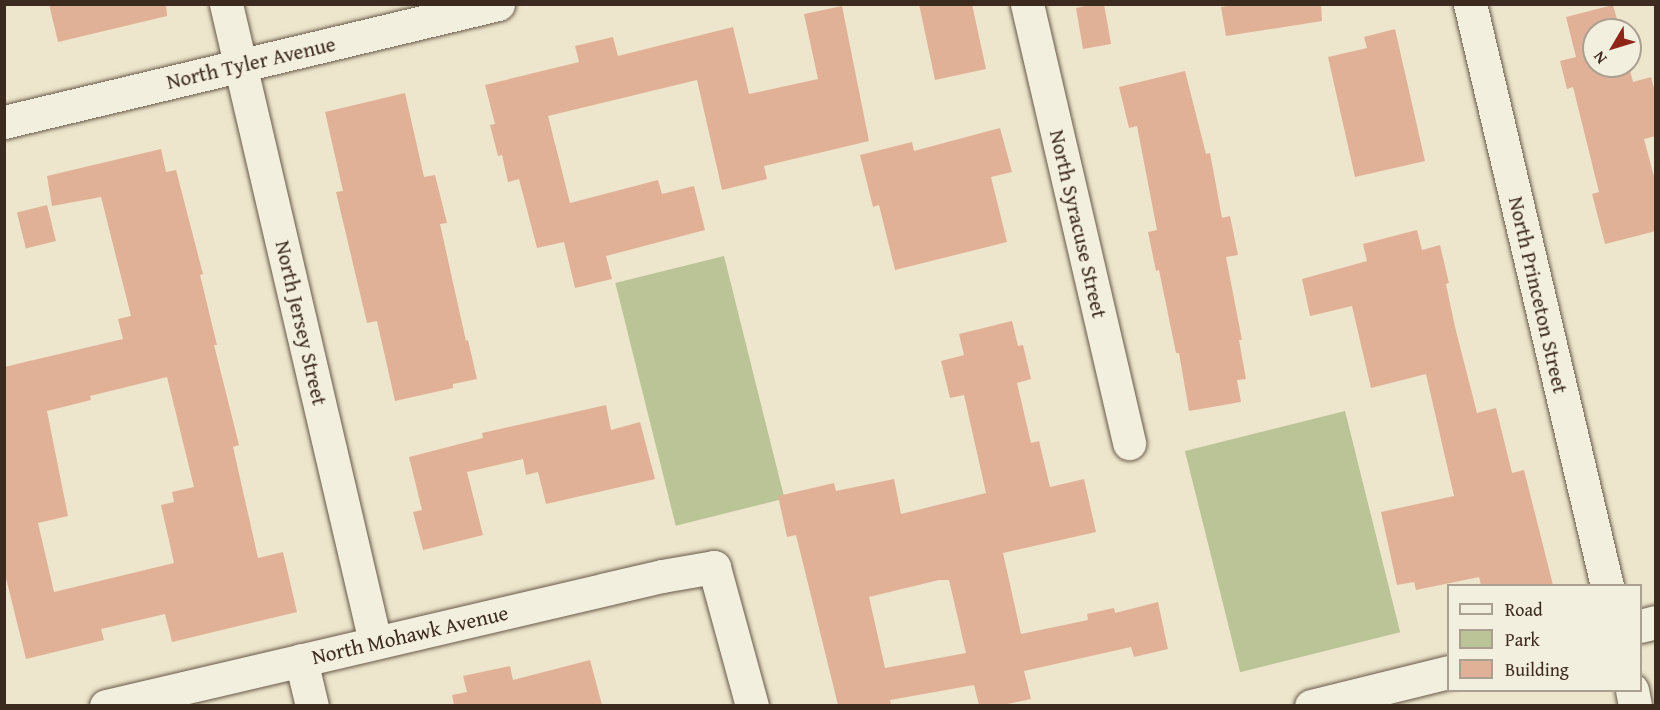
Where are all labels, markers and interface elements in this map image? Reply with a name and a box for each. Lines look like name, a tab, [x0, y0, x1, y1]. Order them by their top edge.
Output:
north arrow	[1582, 18, 1642, 78]
street label: North Tyler Avenue	[164, 31, 338, 95]
text: N	[1587, 46, 1612, 69]
street label: North Syracuse Street	[1044, 127, 1112, 321]
street label: North Princeton Street	[1503, 194, 1573, 396]
street label: North Jersey Street	[270, 238, 332, 408]
legend	[1447, 584, 1642, 692]
text: Road	[1505, 596, 1543, 623]
street label: North Mohawk Avenue	[309, 600, 511, 670]
text: Park	[1505, 626, 1540, 653]
text: Building	[1505, 656, 1569, 683]

